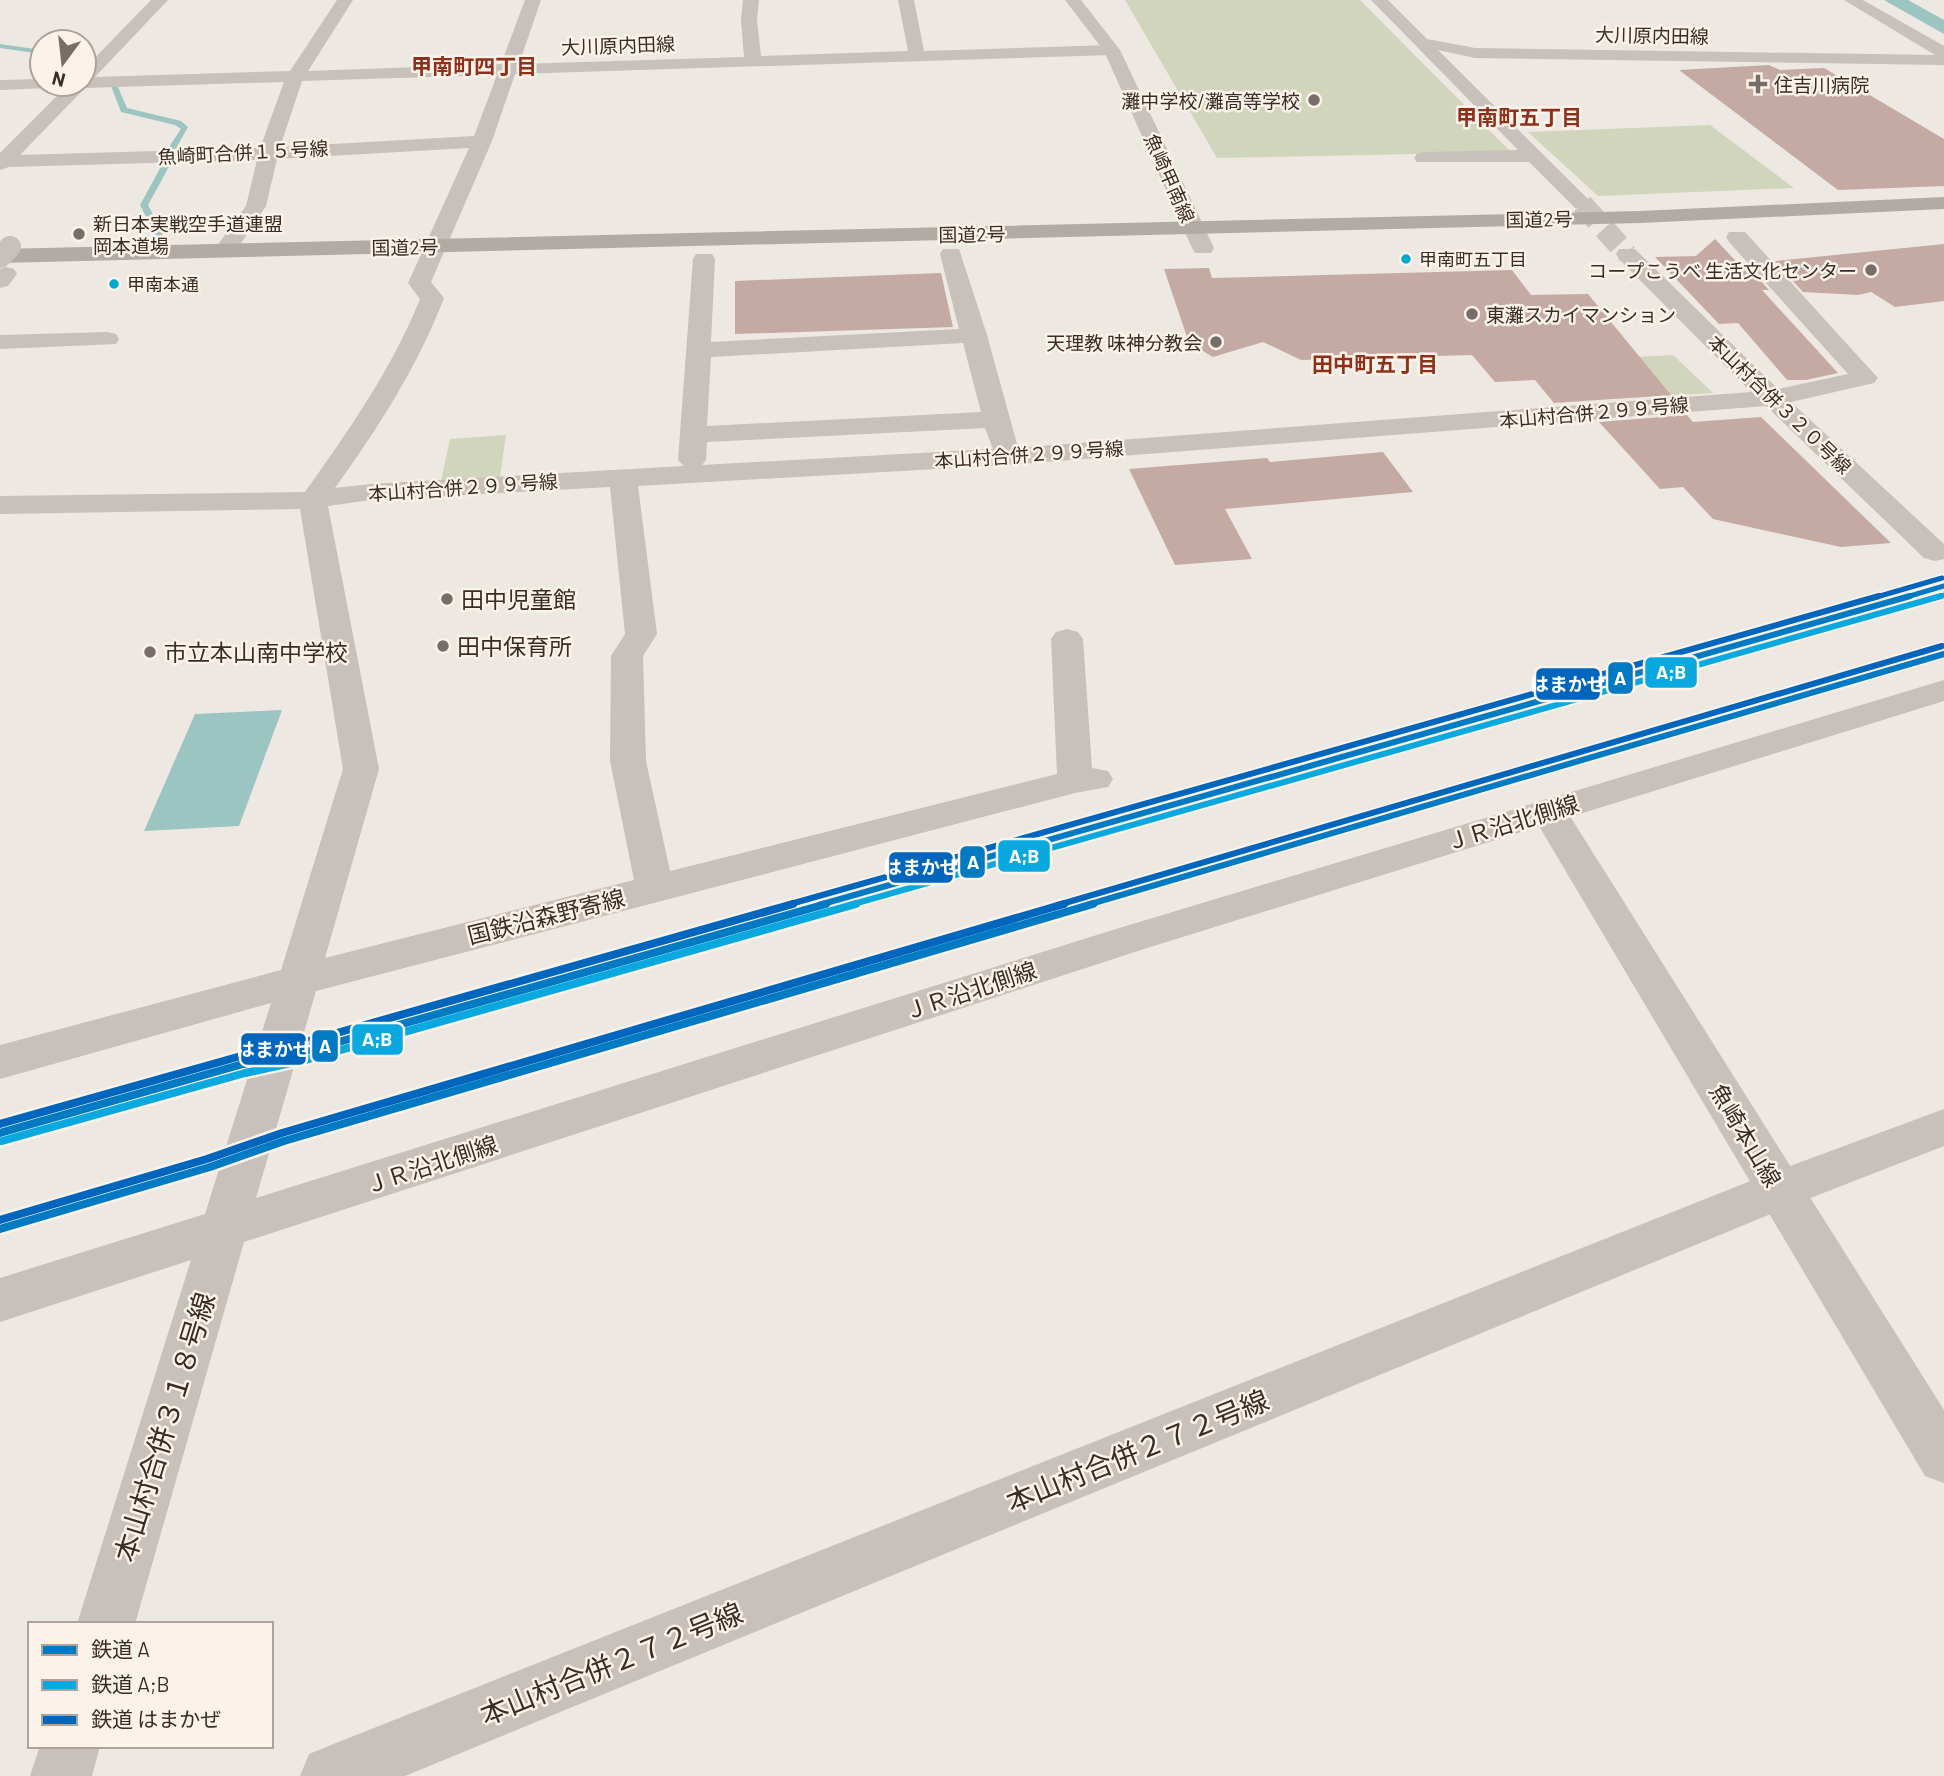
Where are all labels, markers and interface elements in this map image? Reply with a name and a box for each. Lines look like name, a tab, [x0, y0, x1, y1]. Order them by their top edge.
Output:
street label: 大川原内田線	[1595, 23, 1709, 47]
north arrow	[28, 28, 98, 98]
street label: 大川原内田線	[561, 32, 675, 58]
district label: 甲南町四丁目	[411, 53, 537, 78]
text: N	[49, 67, 68, 93]
place label: 住吉川病院	[1774, 73, 1869, 96]
marker: 住吉川病院	[1748, 74, 1768, 94]
place label: 灘中学校/灘高等学校	[1121, 89, 1300, 112]
marker: 灘中学校/灘高等学校	[1306, 92, 1322, 108]
district label: 甲南町五丁目	[1456, 104, 1582, 129]
street label: 魚崎甲南線	[1140, 130, 1200, 226]
street label: 魚崎町合併１５号線	[157, 136, 329, 168]
street label: 国道2号	[1505, 207, 1573, 231]
place label: 新日本実戦空手道連盟 岡本道場	[93, 212, 283, 257]
street label: 国道2号	[938, 222, 1006, 246]
marker: 新日本実戦空手道連盟 岡本道場	[71, 226, 87, 242]
street label: 国道2号	[371, 235, 439, 259]
place label: 甲南町五丁目	[1419, 248, 1527, 270]
marker: 甲南町五丁目	[1399, 252, 1413, 266]
place label: コープこうべ 生活文化センター	[1588, 259, 1857, 282]
marker: コープこうべ 生活文化センター	[1863, 262, 1879, 278]
place label: 甲南本通	[127, 273, 199, 295]
marker: 甲南本通	[107, 277, 121, 291]
place label: 東灘スカイマンション	[1486, 303, 1676, 326]
marker: 東灘スカイマンション	[1464, 306, 1480, 322]
street label: 本山村合併３２０号線	[1704, 330, 1856, 478]
place label: 天理教 味神分教会	[1046, 331, 1202, 354]
marker: 天理教 味神分教会	[1208, 334, 1224, 350]
district label: 田中町五丁目	[1312, 351, 1438, 376]
street label: 本山村合併２９９号線	[1498, 392, 1690, 432]
street label: 本山村合併２９９号線	[933, 436, 1125, 472]
street label: 本山村合併２９９号線	[367, 469, 559, 505]
place label: 田中児童館	[461, 585, 576, 613]
marker: 田中児童館	[439, 591, 455, 607]
place label: 田中保育所	[457, 632, 572, 660]
place label: 市立本山南中学校	[164, 638, 348, 666]
marker: 田中保育所	[435, 638, 451, 654]
marker: 市立本山南中学校	[142, 644, 158, 660]
line badge: A;B	[1644, 656, 1698, 689]
text: A;B	[1656, 660, 1686, 683]
line badge: A	[1607, 661, 1634, 695]
text: A	[1614, 666, 1627, 689]
line badge: はまかぜ	[1535, 667, 1601, 701]
text: はまかぜ	[1530, 672, 1606, 695]
street label: ＪＲ沿北側線	[1442, 788, 1582, 856]
line badge: A;B	[997, 839, 1051, 873]
text: A;B	[1009, 844, 1039, 867]
line badge: A	[959, 845, 986, 879]
text: A	[967, 850, 980, 873]
line badge: はまかぜ	[888, 851, 954, 884]
text: はまかぜ	[883, 855, 959, 878]
street label: 国鉄沿森野寄線	[465, 883, 627, 949]
street label: ＪＲ沿北側線	[900, 955, 1040, 1025]
line badge: A;B	[351, 1023, 404, 1056]
text: A;B	[362, 1027, 392, 1050]
line badge: A	[311, 1029, 339, 1063]
line badge: はまかぜ	[240, 1032, 307, 1066]
text: A	[319, 1034, 332, 1057]
text: はまかぜ	[236, 1037, 312, 1060]
street label: 魚崎本山線	[1704, 1079, 1788, 1191]
street label: ＪＲ沿北側線	[361, 1129, 501, 1199]
street label: 本山村合併３１８号線	[107, 1288, 221, 1566]
street label: 本山村合併２７２号線	[1001, 1382, 1273, 1518]
street label: 本山村合併２７２号線	[475, 1595, 747, 1731]
legend	[28, 1622, 273, 1748]
text: 鉄道 A	[91, 1636, 150, 1661]
text: 鉄道 A;B	[91, 1671, 170, 1696]
text: 鉄道 はまかぜ	[91, 1706, 221, 1731]

